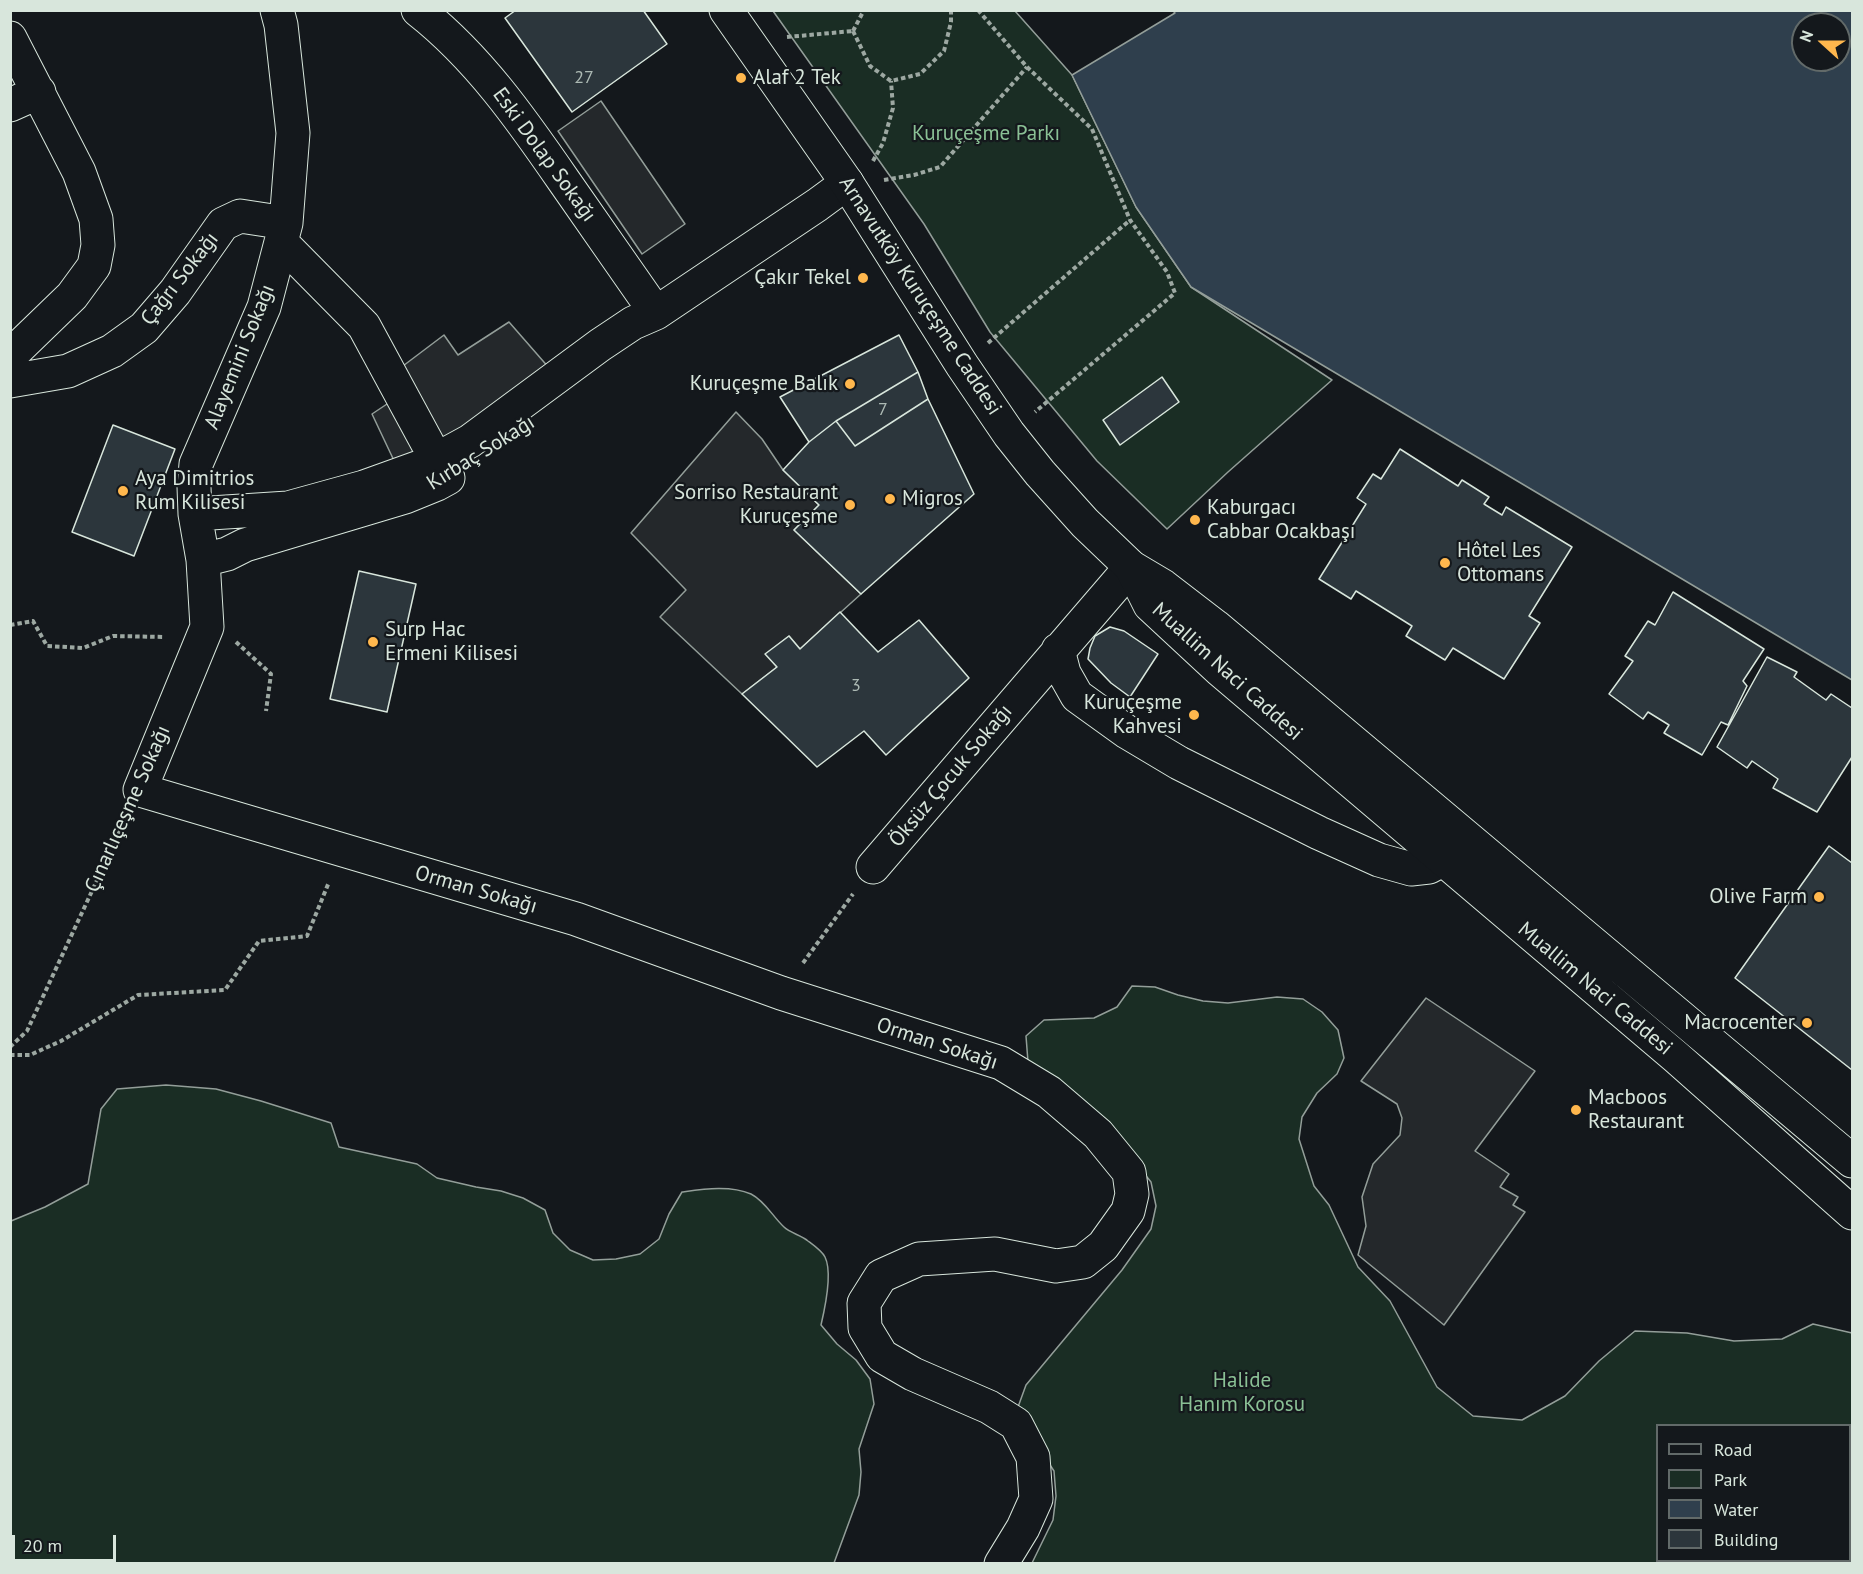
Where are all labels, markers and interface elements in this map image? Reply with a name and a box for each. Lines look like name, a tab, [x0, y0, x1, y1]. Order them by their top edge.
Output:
north arrow	[1791, 12, 1851, 72]
text: N	[1795, 28, 1817, 45]
place label: Alaf 2 Tek	[753, 65, 841, 91]
house number: 27	[574, 67, 594, 89]
marker: Alaf 2 Tek	[734, 71, 748, 85]
street label: Eski Dolap Sokağı	[487, 83, 601, 227]
park label: Kuruçeşme Parkı	[912, 121, 1060, 147]
street label: Arnavutköy Kuruçeşme Caddesi	[833, 172, 1007, 420]
street label: Çağrı Sokağı	[136, 227, 224, 331]
place label: Çakır Tekel	[754, 265, 851, 291]
marker: Çakır Tekel	[856, 271, 870, 285]
street label: Alayemini Sokağı	[199, 281, 281, 433]
place label: Kuruçeşme Balık	[690, 371, 838, 397]
marker: Kuruçeşme Balık	[843, 377, 857, 391]
house number: 7	[878, 399, 888, 421]
street label: Kırbaç Sokağı	[423, 410, 539, 496]
place label: Aya Dimitrios Rum Kilisesi	[135, 466, 254, 516]
place label: Sorriso Restaurant Kuruçeşme	[674, 480, 838, 530]
marker: Aya Dimitrios Rum Kilisesi	[116, 484, 130, 498]
place label: Migros	[902, 486, 963, 512]
marker: Migros	[883, 492, 897, 506]
place label: Kaburgacı Cabbar Ocakbaşı	[1207, 495, 1355, 545]
marker: Sorriso Restaurant Kuruçeşme	[843, 498, 857, 512]
marker: Kaburgacı Cabbar Ocakbaşı	[1188, 513, 1202, 527]
place label: Hôtel Les Ottomans	[1457, 538, 1544, 588]
marker: Hôtel Les Ottomans	[1438, 556, 1452, 570]
street label: Muallim Naci Caddesi	[1147, 598, 1307, 746]
place label: Surp Hac Ermeni Kilisesi	[385, 617, 518, 667]
marker: Surp Hac Ermeni Kilisesi	[366, 635, 380, 649]
house number: 3	[851, 675, 861, 697]
place label: Kuruçeşme Kahvesi	[1084, 690, 1182, 740]
street label: Öksüz Çocuk Sokağı	[884, 700, 1018, 852]
marker: Kuruçeşme Kahvesi	[1187, 708, 1201, 722]
street label: Çınarlıçeşme Sokağı	[80, 722, 176, 896]
street label: Orman Sokağı	[412, 861, 540, 919]
place label: Olive Farm	[1709, 884, 1807, 910]
marker: Olive Farm	[1812, 890, 1826, 904]
street label: Muallim Naci Caddesi	[1513, 917, 1677, 1061]
place label: Macrocenter	[1684, 1010, 1795, 1036]
street label: Orman Sokağı	[873, 1013, 1001, 1075]
marker: Macrocenter	[1800, 1016, 1814, 1030]
place label: Macboos Restaurant	[1588, 1085, 1684, 1135]
marker: Macboos Restaurant	[1569, 1103, 1583, 1117]
park label: Halide Hanım Korosu	[1179, 1368, 1305, 1418]
legend	[1656, 1424, 1851, 1562]
text: Road	[1714, 1438, 1752, 1461]
text: Park	[1714, 1468, 1747, 1491]
text: Water	[1714, 1498, 1758, 1521]
scale bar	[15, 1523, 118, 1561]
text: Building	[1714, 1528, 1778, 1551]
text: 20 m	[23, 1534, 62, 1557]

